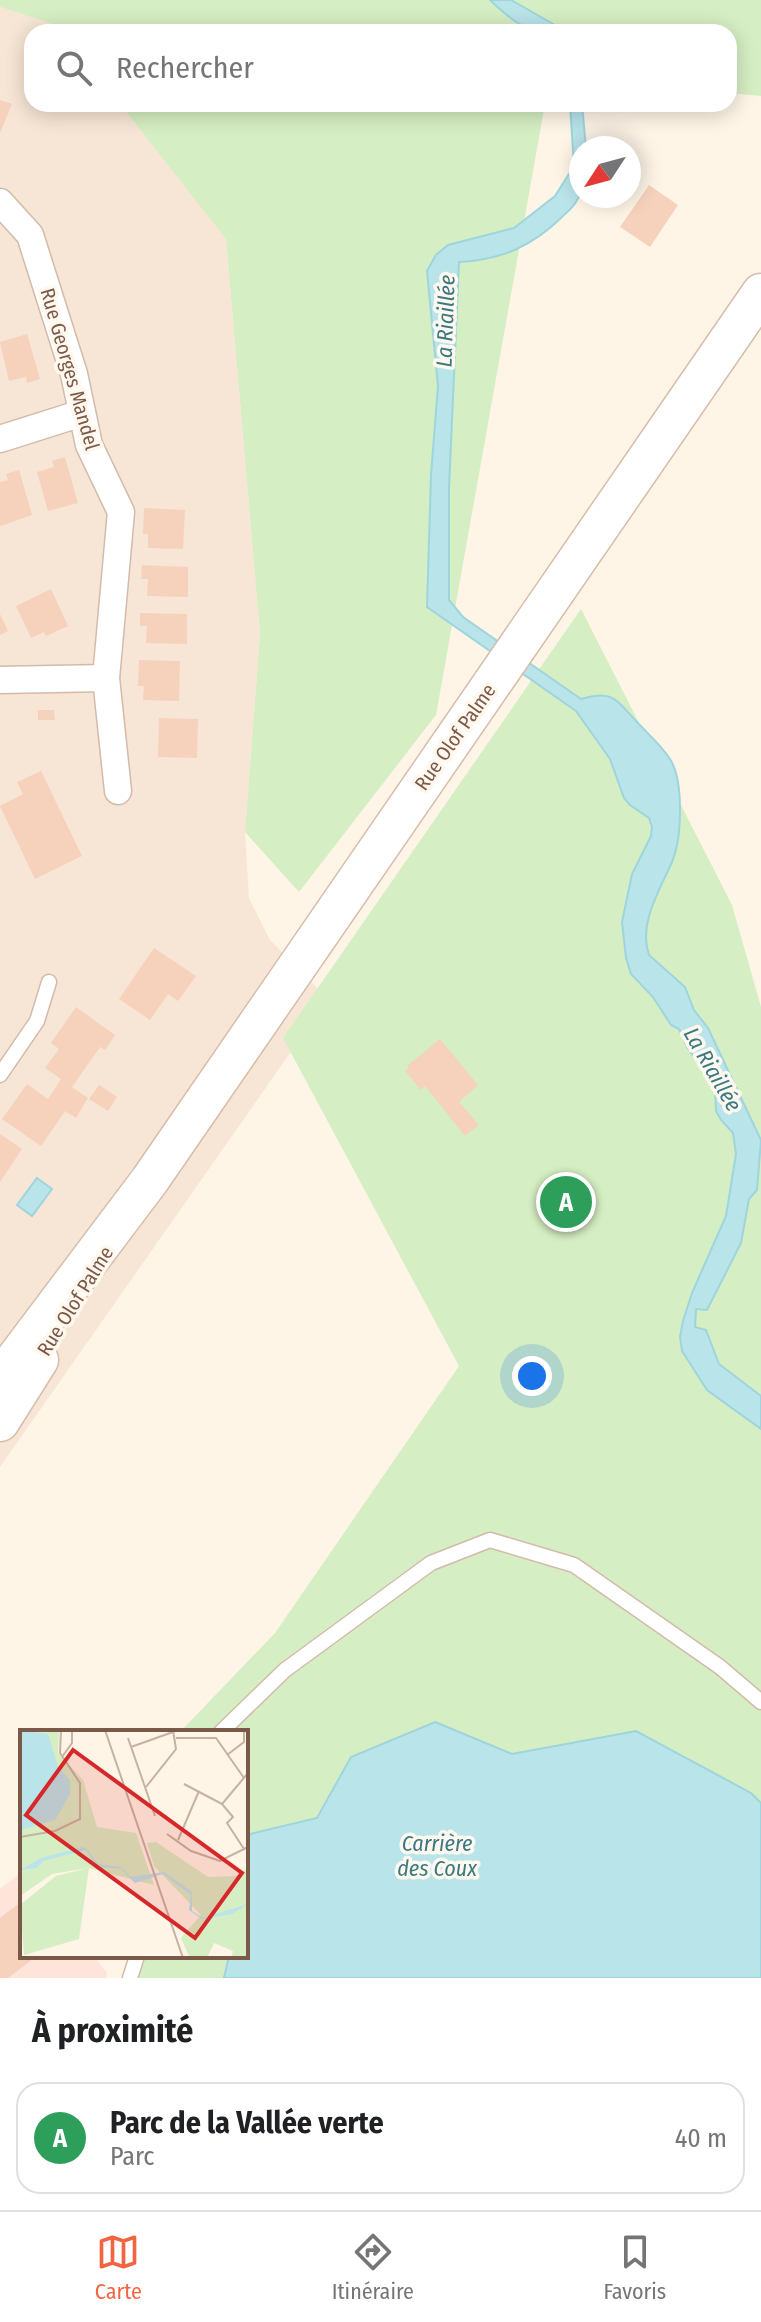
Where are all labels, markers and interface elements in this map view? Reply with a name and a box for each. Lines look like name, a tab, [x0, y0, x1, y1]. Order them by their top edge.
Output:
search box	[24, 24, 737, 112]
icon: search	[52, 46, 96, 90]
text: Rechercher	[116, 50, 254, 86]
north arrow	[569, 136, 641, 208]
water label: La Riaillée	[430, 274, 461, 368]
street label: Rue Georges Mandel	[35, 285, 105, 453]
street label: Rue Olof Palme	[409, 679, 501, 795]
water label: La Riaillée	[678, 1023, 747, 1116]
pin: A	[540, 1172, 592, 1232]
street label: Rue Olof Palme	[32, 1242, 118, 1360]
your location	[512, 1356, 552, 1396]
inset map	[20, 1730, 248, 1958]
water label: Carrière des Coux	[397, 1830, 477, 1882]
text: À proximité	[32, 2010, 193, 2051]
text: Parc de la Vallée verte	[110, 2105, 384, 2141]
text: A	[53, 2123, 67, 2154]
text: 40 m	[675, 2123, 727, 2154]
text: Parc	[110, 2141, 154, 2172]
tab: Carte	[95, 2230, 142, 2305]
tab: Itinéraire	[332, 2230, 414, 2305]
tab: Favoris	[604, 2230, 666, 2305]

